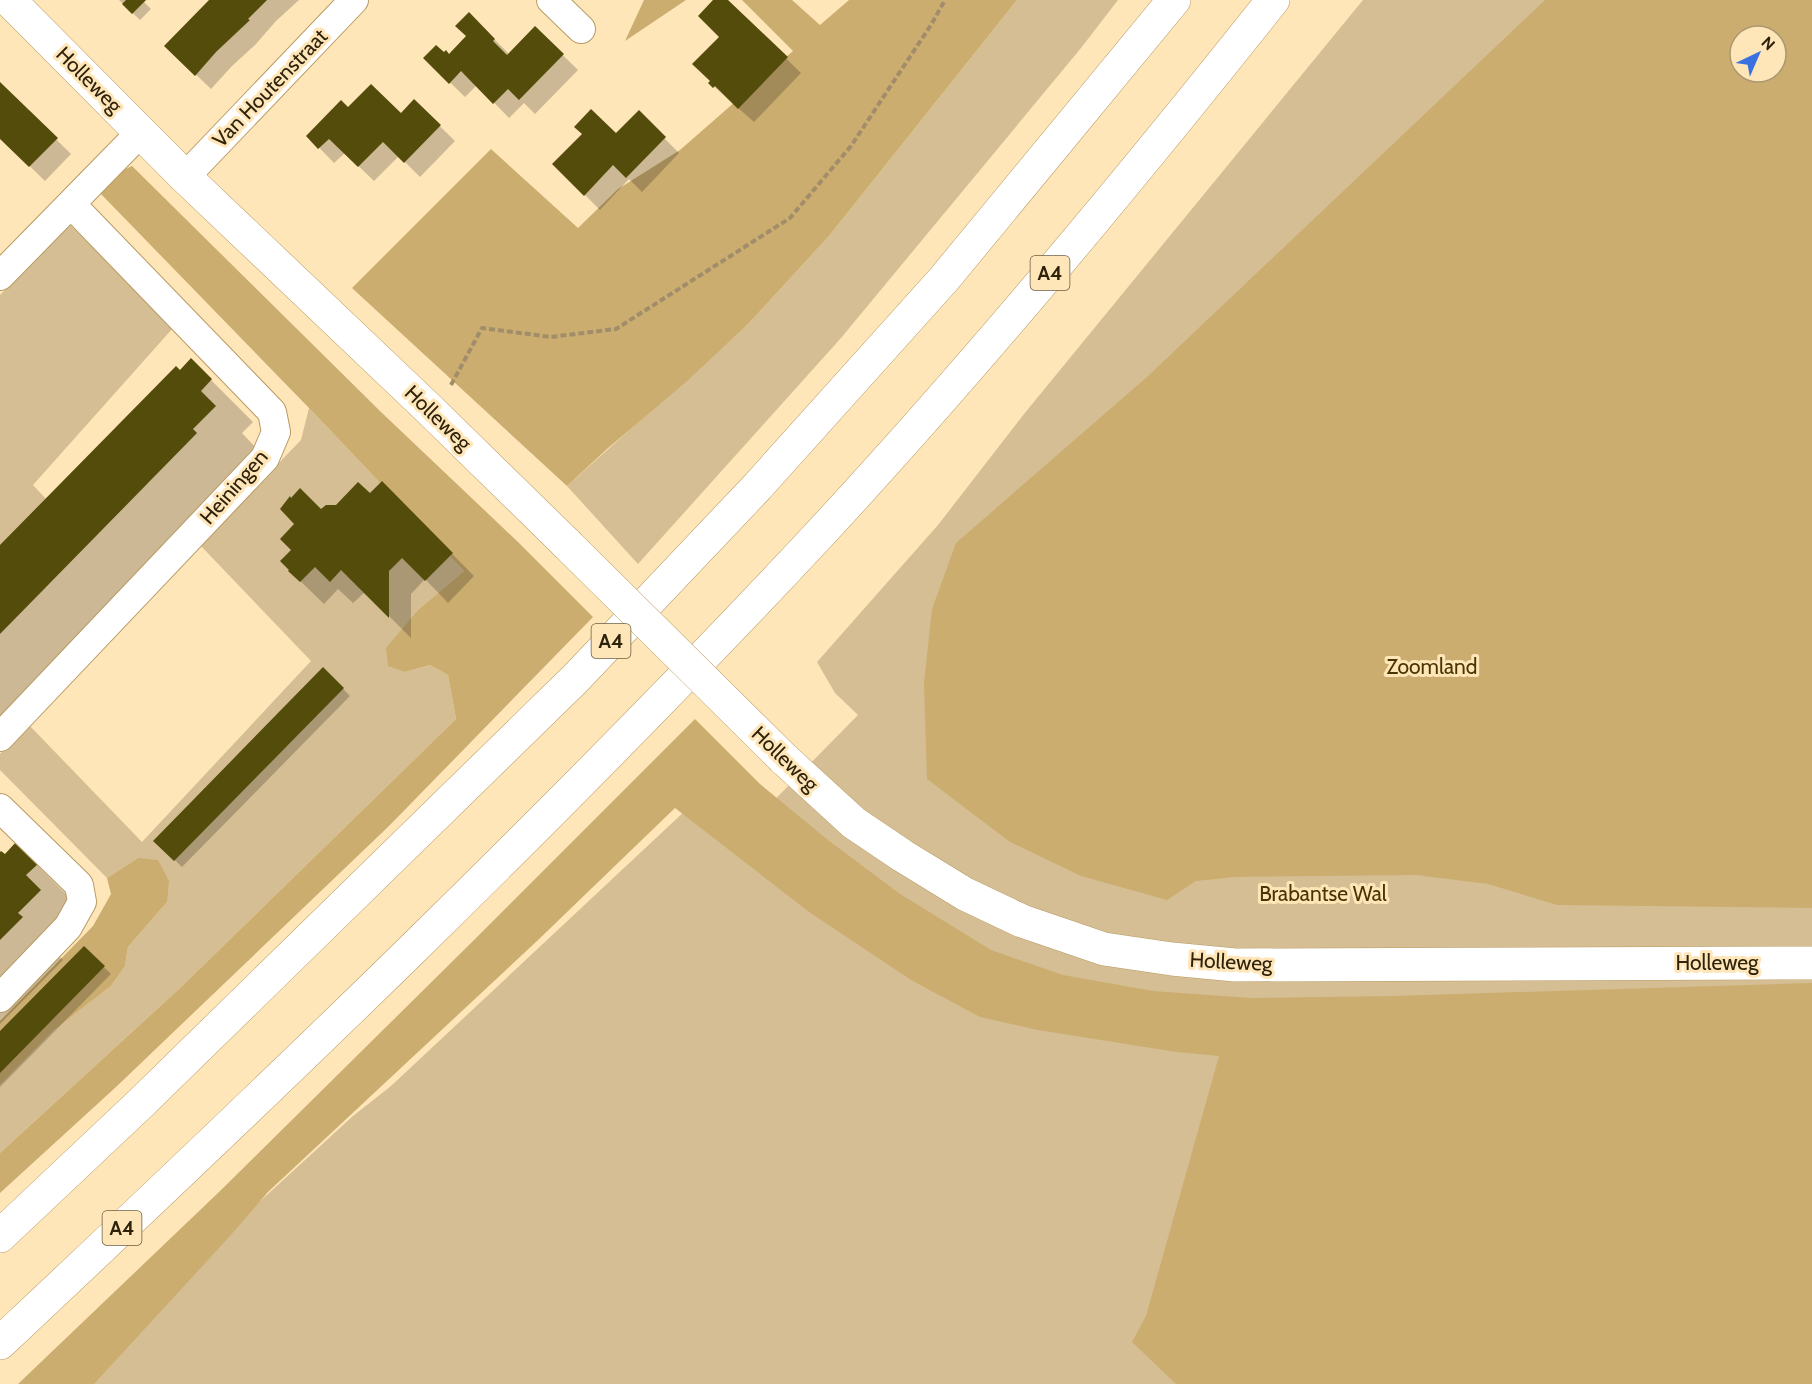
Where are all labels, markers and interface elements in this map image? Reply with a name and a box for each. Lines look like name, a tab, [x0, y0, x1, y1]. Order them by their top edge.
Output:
street label: Van Houtenstraat	[207, 23, 332, 152]
north arrow	[1728, 24, 1788, 84]
text: N	[1757, 33, 1779, 54]
street label: Holleweg	[51, 41, 128, 118]
road number: A4	[1030, 256, 1070, 290]
street label: Holleweg	[400, 380, 477, 456]
street label: Heiningen	[194, 444, 273, 529]
road number: A4	[592, 624, 630, 658]
park label: Zoomland	[1387, 654, 1477, 679]
street label: Holleweg	[747, 721, 824, 797]
park label: Brabantse Wal	[1259, 881, 1387, 906]
street label: Holleweg	[1189, 947, 1274, 976]
street label: Holleweg	[1676, 950, 1759, 975]
road number: A4	[102, 1211, 142, 1245]

